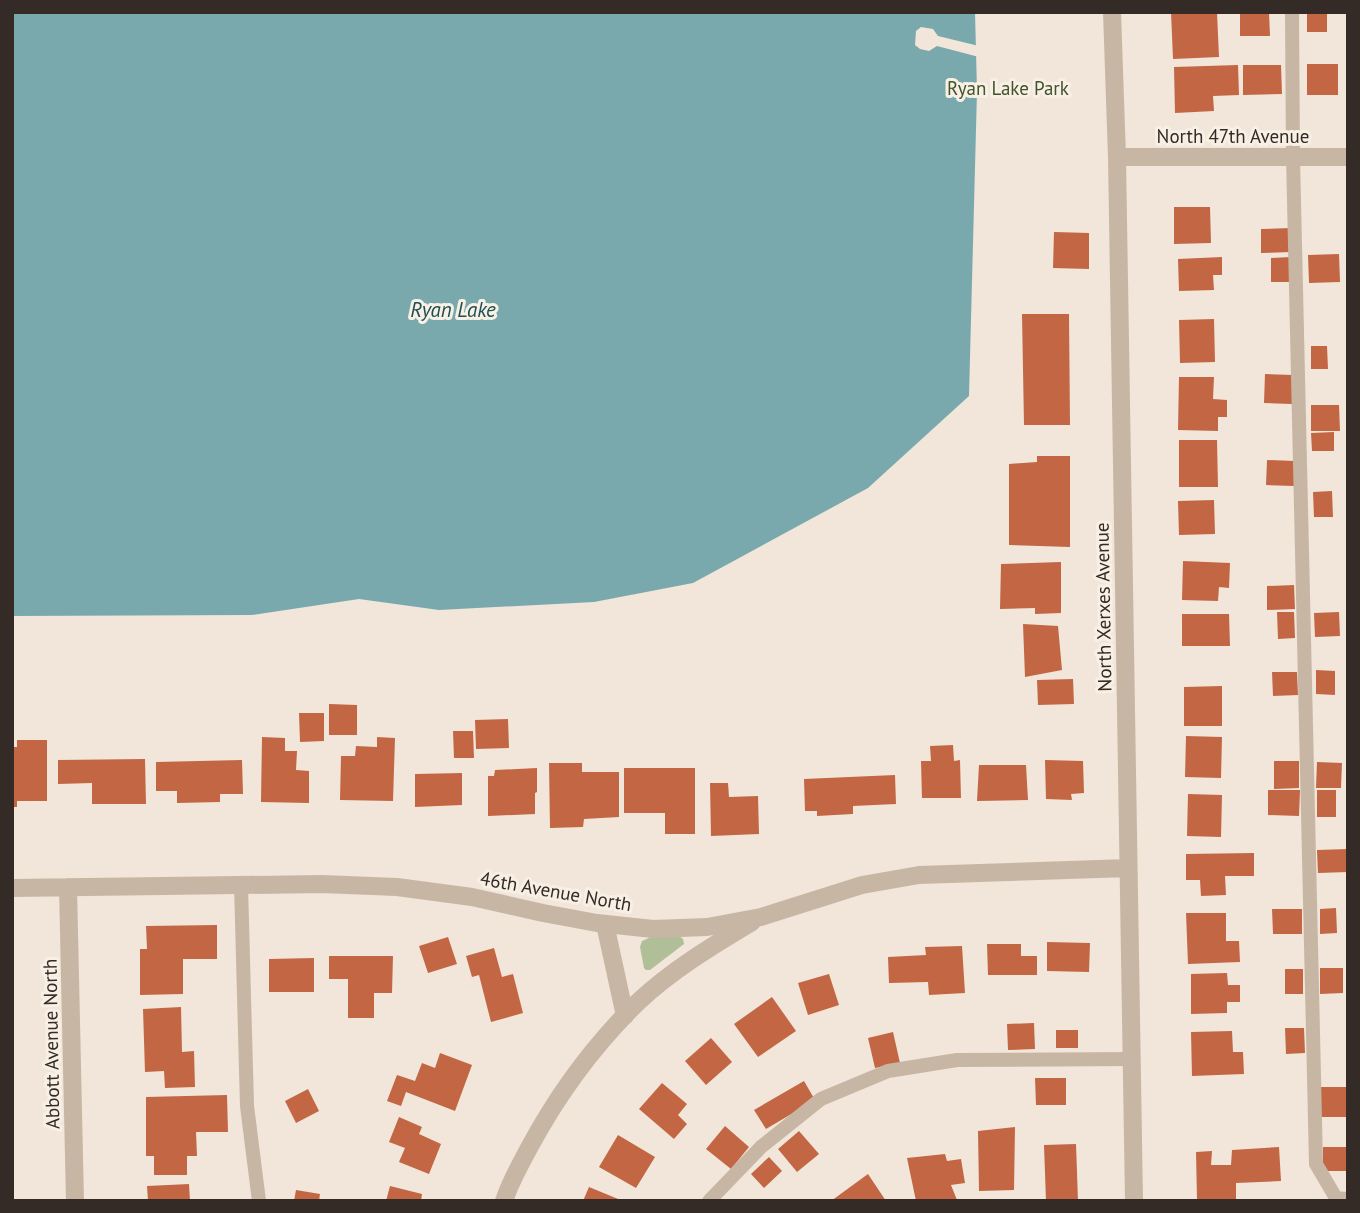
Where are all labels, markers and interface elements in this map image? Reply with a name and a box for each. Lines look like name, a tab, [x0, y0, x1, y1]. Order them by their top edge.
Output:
park label: Ryan Lake Park	[947, 76, 1069, 100]
street label: North 47th Avenue	[1157, 124, 1309, 148]
water label: Ryan Lake	[410, 296, 496, 323]
street label: North Xerxes Avenue	[1090, 522, 1116, 692]
street label: 46th Avenue North	[478, 866, 634, 916]
street label: Abbott Avenue North	[38, 959, 64, 1129]

